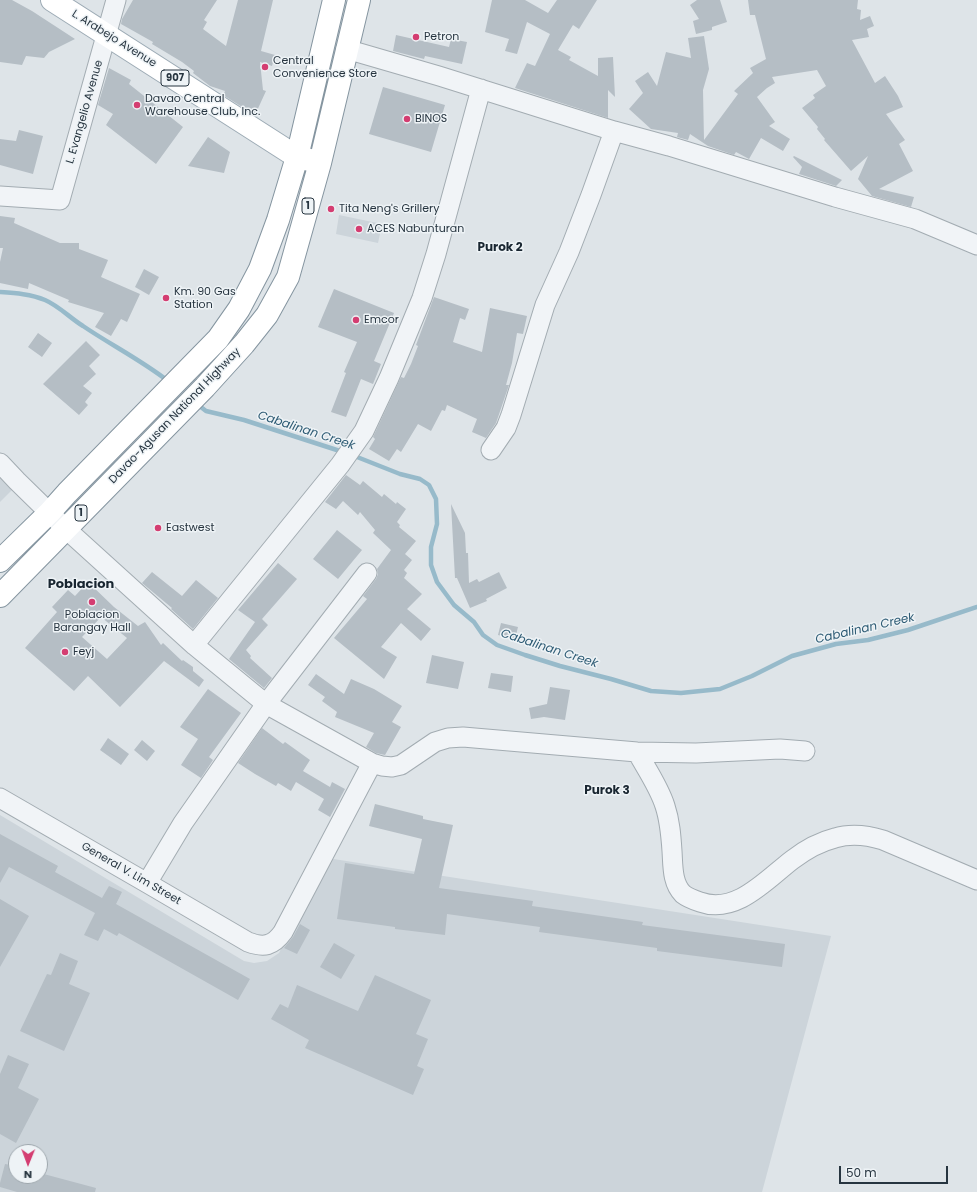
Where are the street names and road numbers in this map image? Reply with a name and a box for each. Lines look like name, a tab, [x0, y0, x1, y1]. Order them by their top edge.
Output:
street label: L. Arabejo Avenue	[69, 8, 159, 70]
street label: L. Evangelio Avenue	[64, 59, 106, 165]
road number: 907	[161, 70, 189, 86]
road number: 1	[302, 198, 314, 214]
street label: Davao-Agusan National Highway	[107, 345, 243, 487]
road number: 1	[75, 505, 87, 521]
street label: General V. Lim Street	[79, 840, 183, 908]

